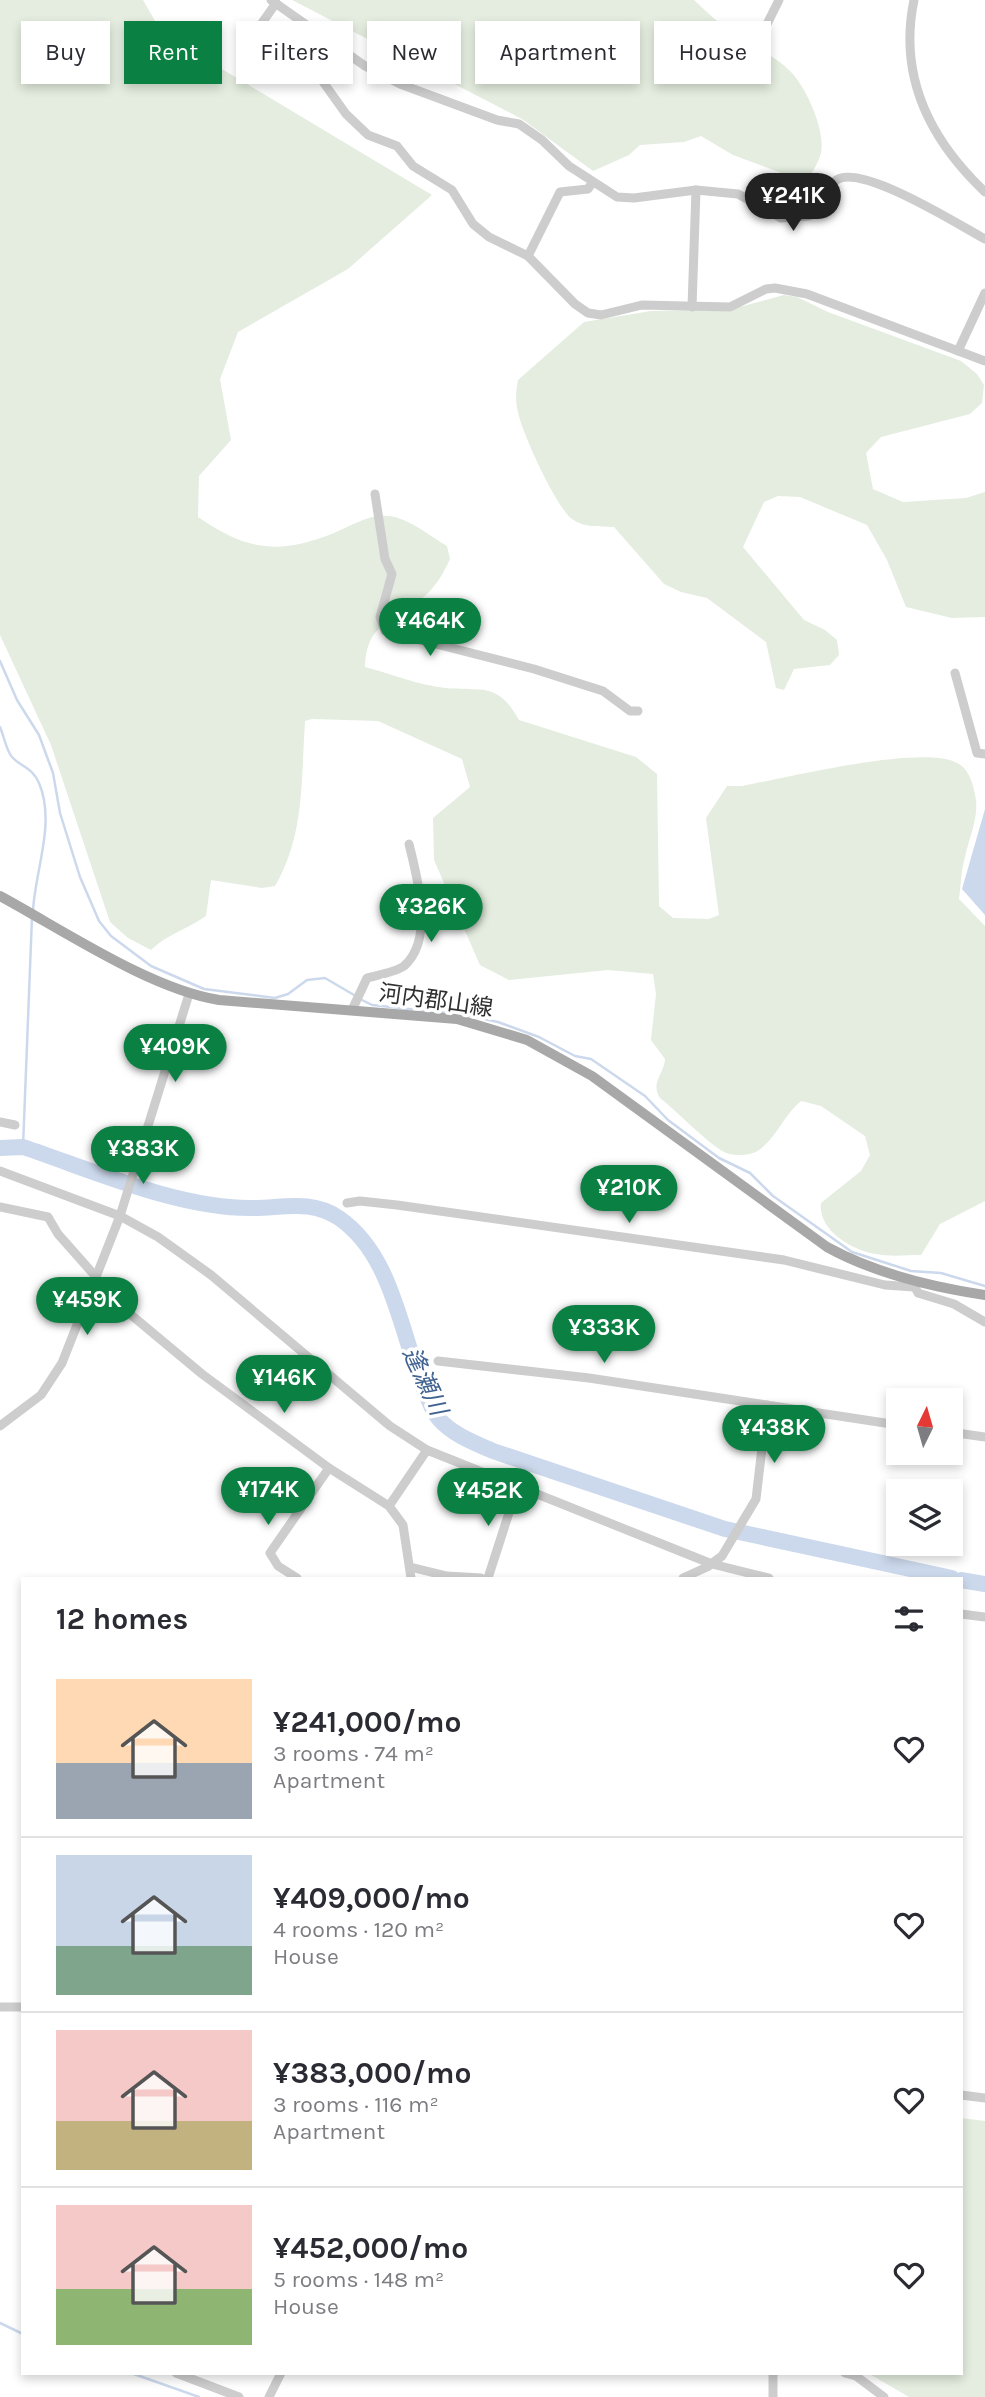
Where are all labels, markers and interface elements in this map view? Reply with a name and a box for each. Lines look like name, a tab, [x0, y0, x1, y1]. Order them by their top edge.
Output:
chip: Buy	[21, 21, 110, 84]
chip: Rent	[124, 21, 222, 84]
chip: Filters	[236, 21, 353, 84]
chip: New	[367, 21, 461, 84]
chip: Apartment	[475, 21, 640, 84]
chip: House	[654, 21, 771, 84]
pin: ¥241K	[744, 174, 842, 233]
text: ¥241K	[761, 182, 825, 209]
pin: ¥464K	[381, 598, 479, 658]
text: ¥464K	[395, 607, 465, 634]
pin: ¥326K	[382, 884, 480, 944]
text: ¥326K	[396, 893, 466, 920]
street label: 河内郡山線	[377, 979, 495, 1022]
pin: ¥409K	[126, 1024, 224, 1084]
text: ¥409K	[140, 1033, 210, 1060]
pin: ¥383K	[94, 1126, 192, 1186]
text: ¥383K	[107, 1135, 179, 1162]
pin: ¥210K	[580, 1166, 678, 1225]
text: ¥210K	[596, 1174, 662, 1201]
pin: ¥459K	[38, 1278, 136, 1337]
text: ¥459K	[52, 1286, 122, 1313]
pin: ¥333K	[555, 1306, 653, 1365]
text: ¥333K	[568, 1314, 640, 1341]
water label: 逢瀬川	[397, 1342, 454, 1422]
pin: ¥146K	[235, 1356, 333, 1415]
text: ¥146K	[252, 1364, 316, 1391]
north arrow	[886, 1388, 962, 1465]
map controls	[886, 1388, 963, 1556]
pin: ¥438K	[725, 1406, 823, 1465]
text: ¥438K	[738, 1414, 810, 1441]
pin: ¥174K	[219, 1468, 317, 1527]
pin: ¥452K	[439, 1468, 537, 1528]
text: ¥174K	[237, 1476, 299, 1503]
text: ¥452K	[453, 1477, 523, 1504]
button: layers	[886, 1479, 963, 1556]
icon: filters	[890, 1600, 928, 1638]
text: 12 homes	[56, 1601, 188, 1637]
text: ¥241,000/mo	[273, 1704, 461, 1740]
icon: home	[112, 1707, 196, 1791]
icon: heart	[890, 1730, 928, 1768]
text: 3 rooms · 74 m²	[273, 1740, 434, 1767]
text: Apartment	[273, 1767, 385, 1794]
text: ¥409,000/mo	[273, 1880, 470, 1916]
icon: home	[112, 1883, 196, 1967]
icon: heart	[890, 1906, 928, 1944]
text: 4 rooms · 120 m²	[273, 1916, 444, 1943]
text: House	[273, 1943, 339, 1970]
text: ¥383,000/mo	[273, 2055, 471, 2091]
icon: home	[112, 2058, 196, 2142]
icon: heart	[890, 2081, 928, 2119]
text: 3 rooms · 116 m²	[273, 2091, 439, 2118]
text: Apartment	[273, 2118, 385, 2145]
text: ¥452,000/mo	[273, 2230, 468, 2266]
icon: home	[112, 2233, 196, 2317]
icon: heart	[890, 2256, 928, 2294]
text: 5 rooms · 148 m²	[273, 2266, 444, 2293]
text: House	[273, 2293, 339, 2320]

